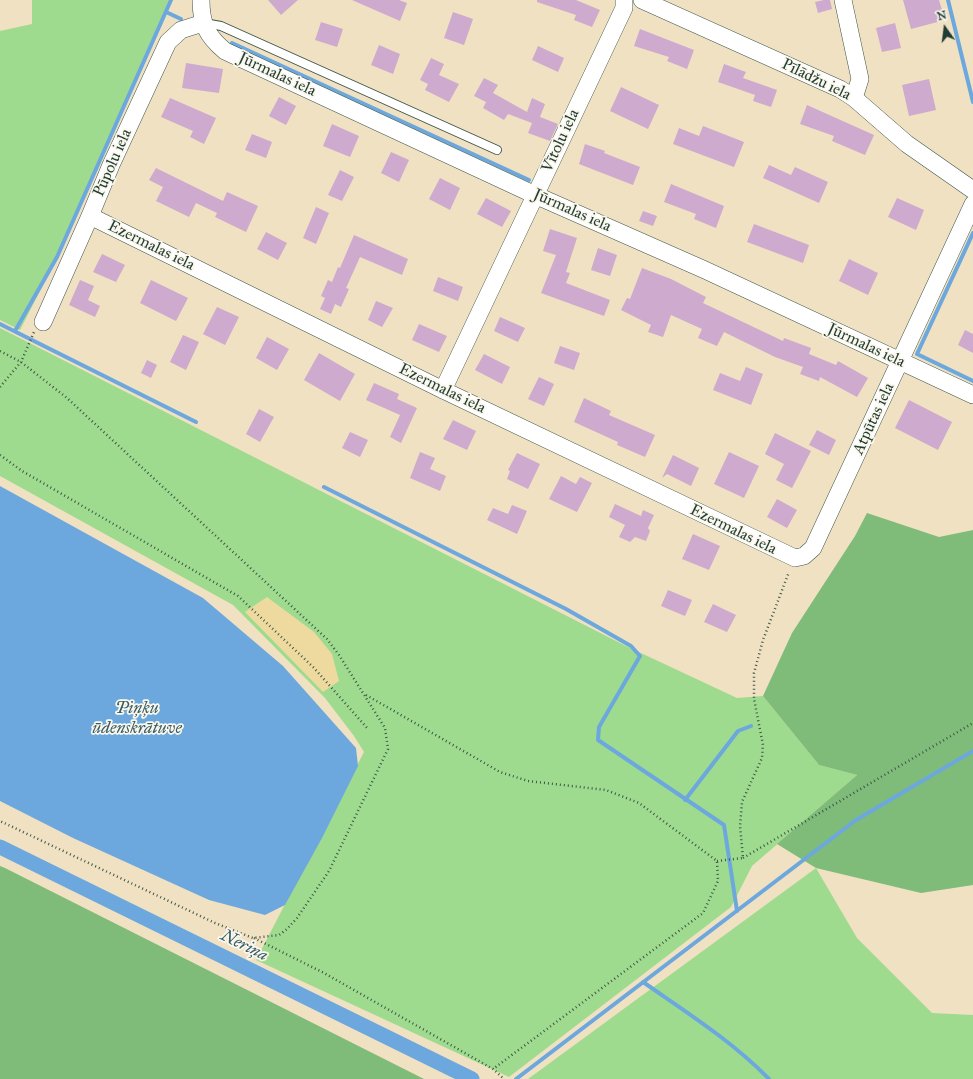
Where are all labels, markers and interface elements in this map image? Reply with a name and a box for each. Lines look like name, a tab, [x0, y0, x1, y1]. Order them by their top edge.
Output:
north arrow	[925, 8, 965, 48]
text: N	[936, 8, 948, 23]
street label: Jūrmalas iela	[235, 49, 319, 101]
street label: Pīlādžu iela	[778, 55, 854, 105]
street label: Vītolu iela	[538, 106, 584, 176]
street label: Pūpolu iela	[90, 126, 136, 200]
street label: Jūrmalas iela	[530, 185, 614, 237]
street label: Ezermalas iela	[104, 217, 198, 275]
street label: Jūrmalas iela	[824, 320, 908, 372]
street label: Ezermalas iela	[395, 360, 489, 418]
street label: Atpūtas iela	[849, 380, 899, 458]
street label: Ezermalas iela	[686, 501, 780, 559]
water label: Piņķu ūdenskrātuve	[92, 699, 182, 739]
water label: Neriņa	[217, 926, 271, 966]

